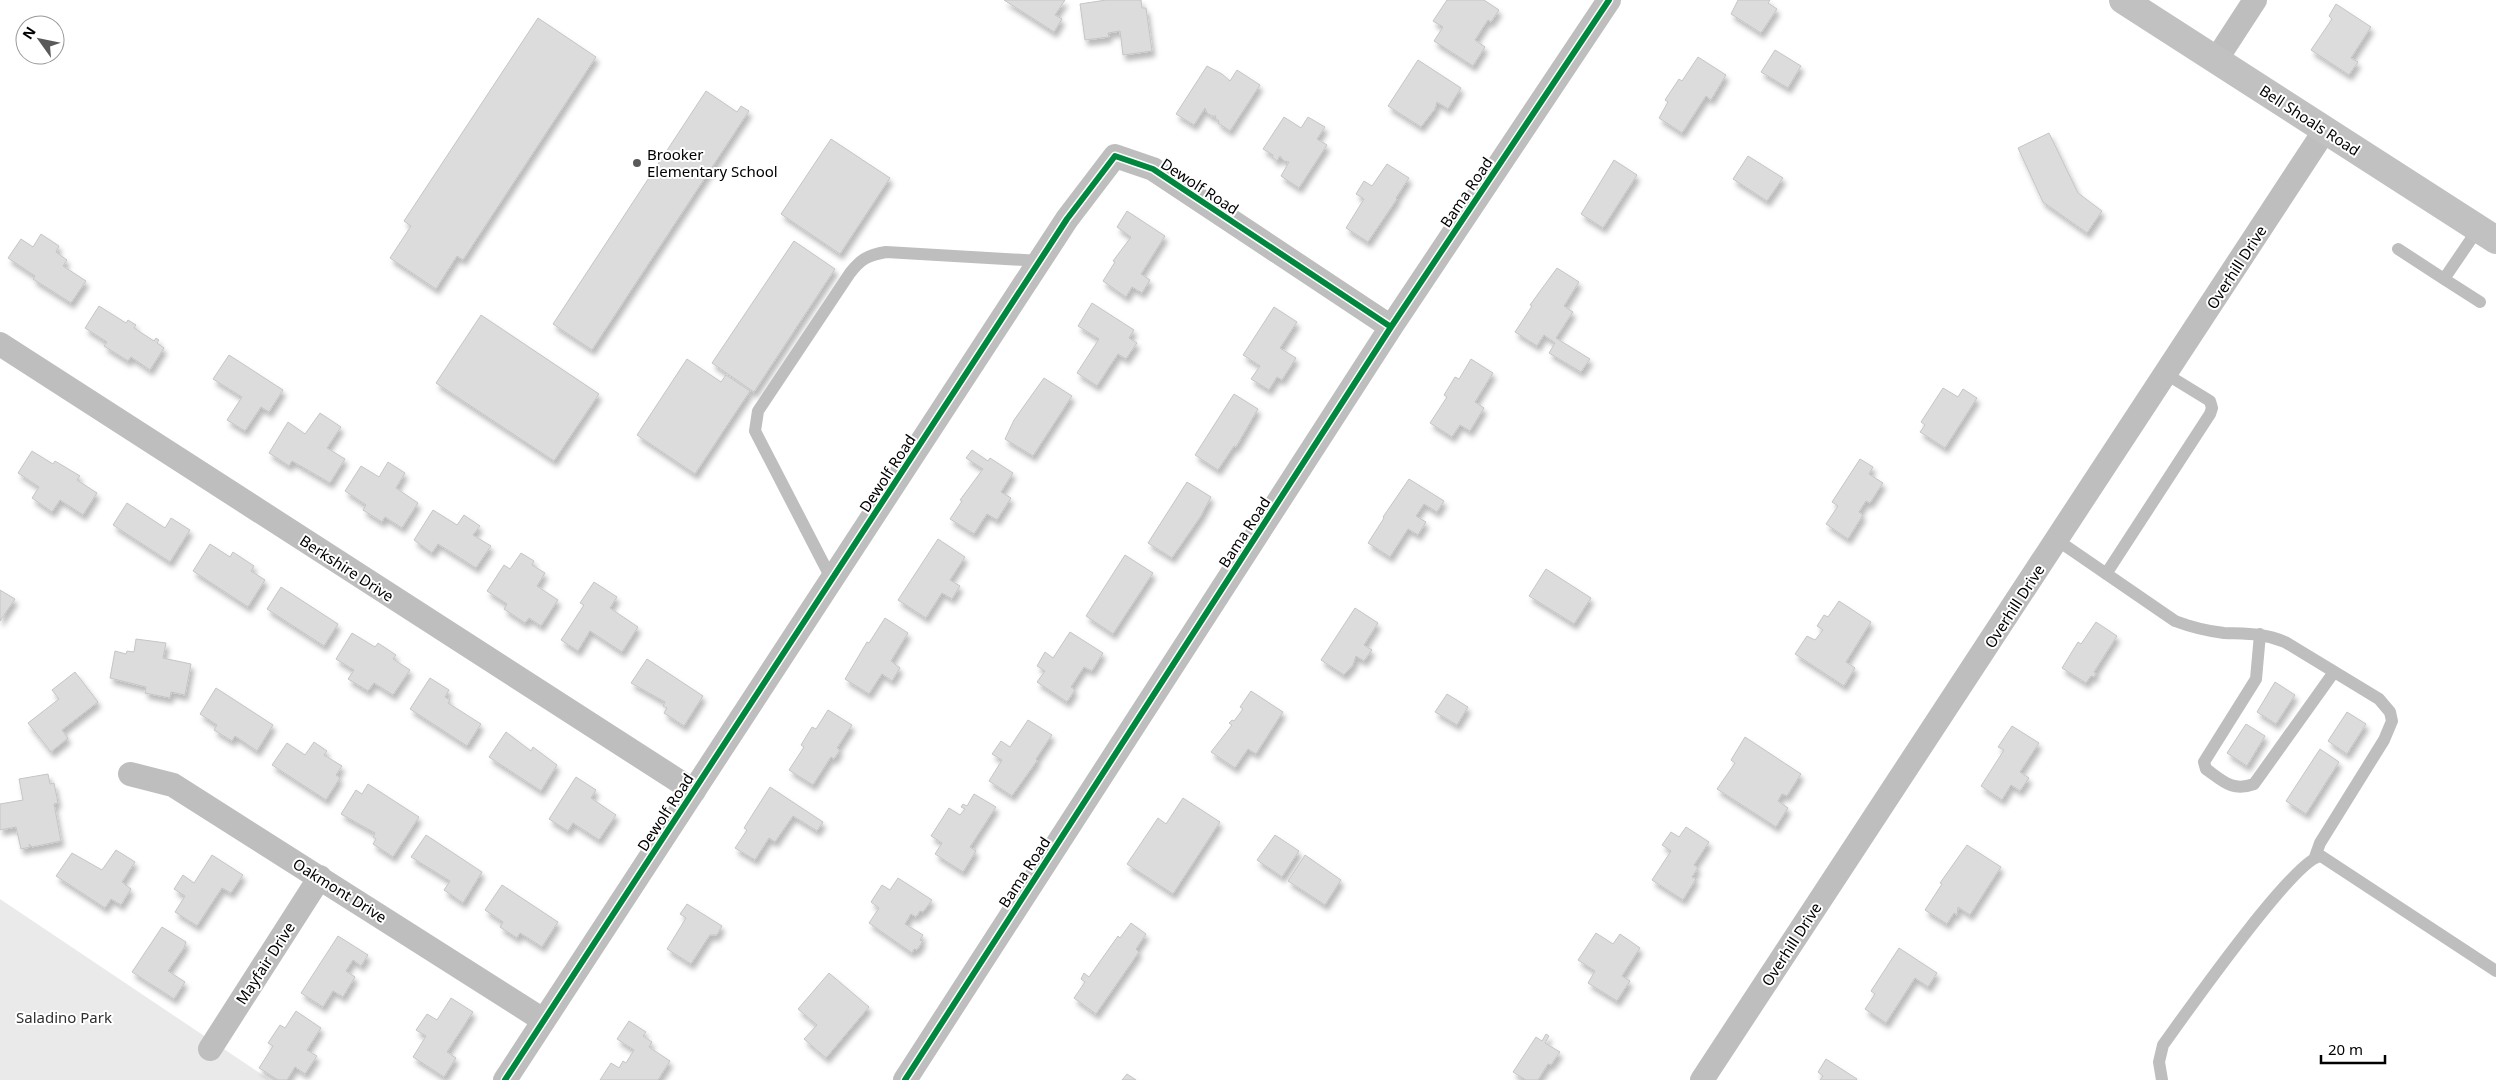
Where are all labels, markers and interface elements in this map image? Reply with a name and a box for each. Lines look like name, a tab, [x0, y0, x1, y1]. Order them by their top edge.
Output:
north arrow	[15, 15, 65, 65]
text: N	[18, 23, 40, 43]
street label: Bell Shoals Road	[2256, 80, 2364, 160]
place label: Brooker Elementary School	[647, 144, 778, 181]
street label: Dewolf Road	[1157, 153, 1243, 219]
street label: Bama Road	[1435, 153, 1497, 231]
marker: Brooker Elementary School	[631, 157, 643, 169]
street label: Overhill Drive	[2202, 221, 2270, 313]
street label: Dewolf Road	[854, 430, 920, 516]
street label: Bama Road	[1214, 493, 1274, 571]
street label: Berkshire Drive	[296, 530, 398, 606]
street label: Overhill Drive	[1980, 560, 2048, 652]
street label: Dewolf Road	[632, 769, 698, 855]
street label: Bama Road	[994, 833, 1054, 911]
street label: Oakmont Drive	[289, 853, 391, 927]
street label: Overhill Drive	[1757, 898, 1825, 990]
street label: Mayfair Drive	[231, 918, 299, 1008]
park label: Saladino Park	[16, 1007, 112, 1027]
scale bar	[2321, 1032, 2385, 1064]
text: 20 m	[2328, 1039, 2363, 1059]

